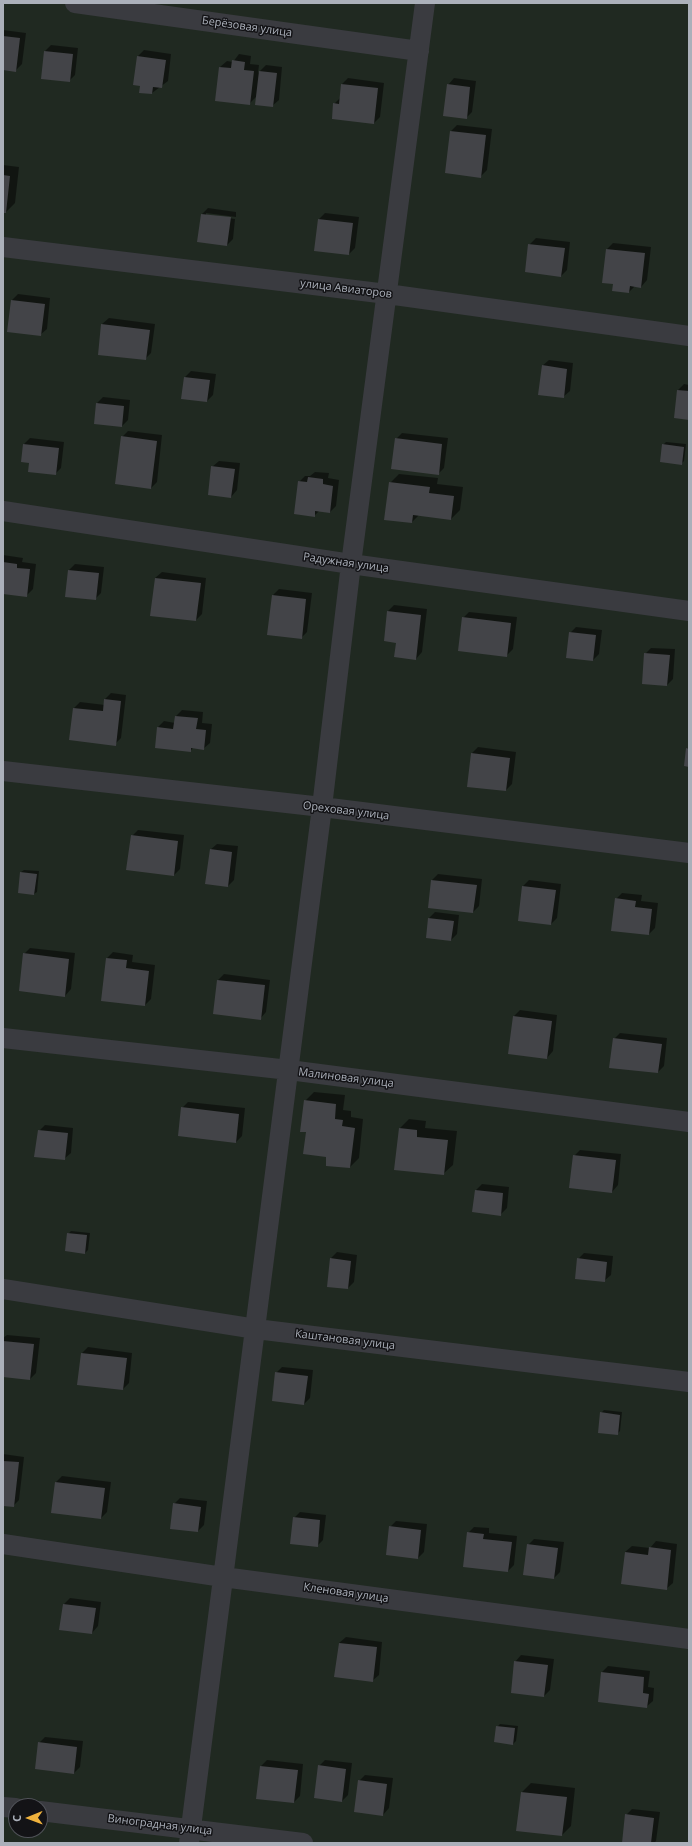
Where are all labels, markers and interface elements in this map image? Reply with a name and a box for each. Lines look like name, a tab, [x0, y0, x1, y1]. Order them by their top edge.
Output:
street label: Берёзовая улица	[201, 14, 293, 40]
street label: улица Авиаторов	[299, 277, 393, 301]
street label: Радужная улица	[302, 550, 390, 576]
street label: Ореховая улица	[302, 799, 390, 823]
street label: Малиновая улица	[298, 1066, 394, 1090]
street label: Каштановая улица	[294, 1327, 396, 1353]
street label: Кленовая улица	[303, 1580, 389, 1606]
north arrow	[8, 1798, 48, 1838]
street label: Виноградная улица	[107, 1812, 213, 1838]
text: С	[9, 1815, 24, 1822]

